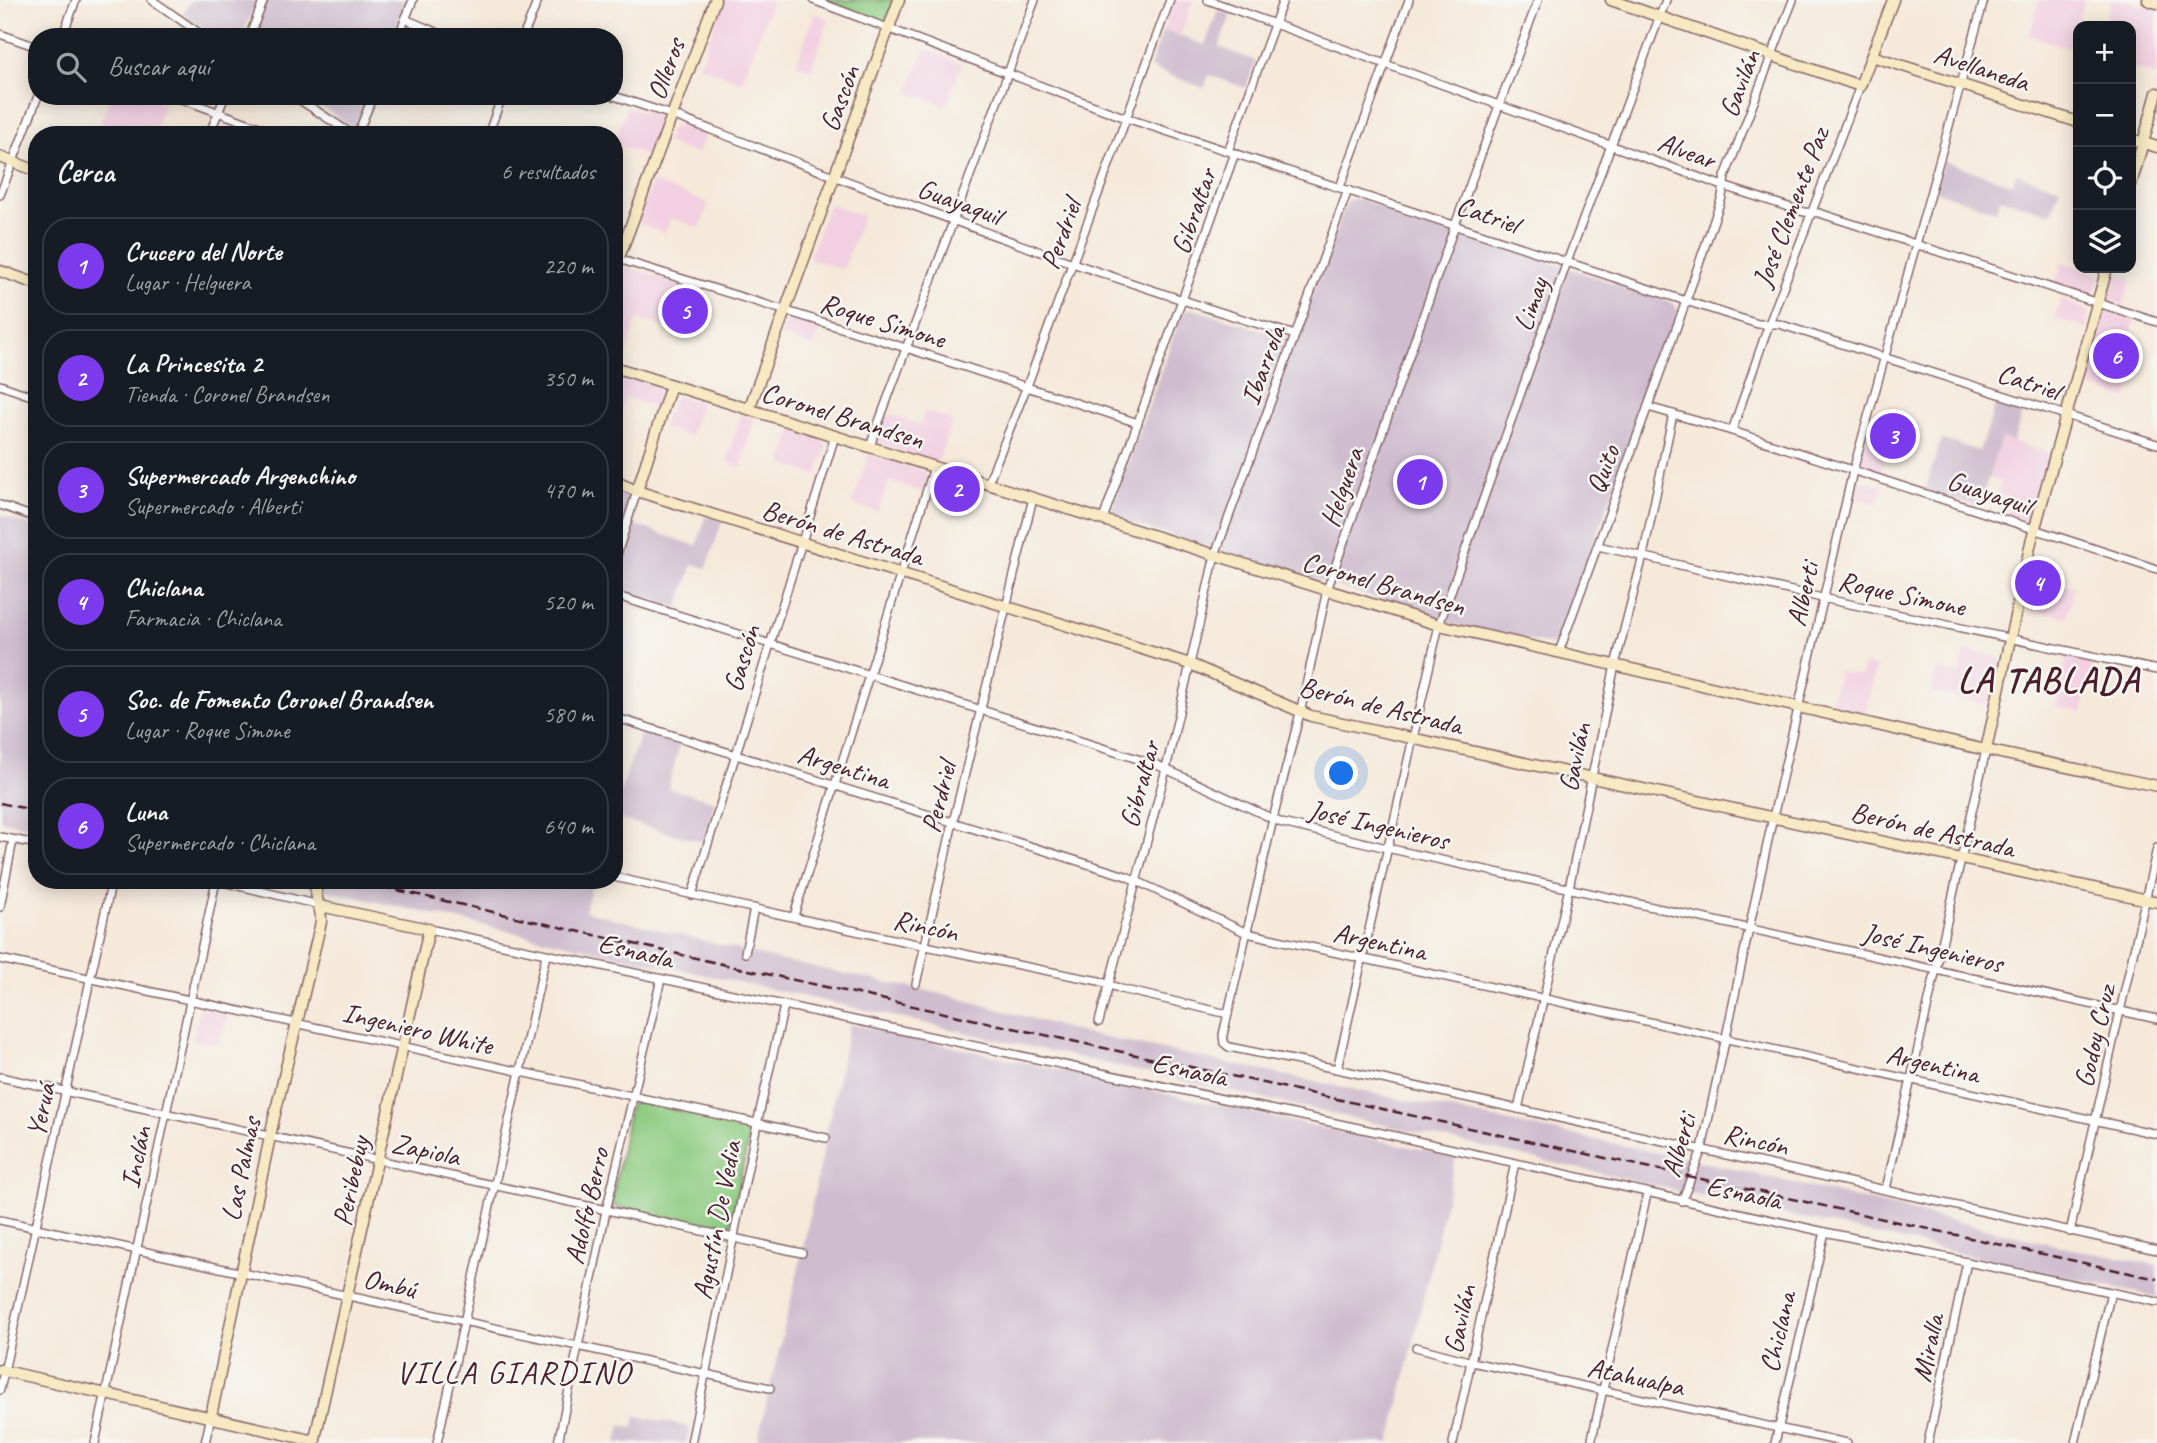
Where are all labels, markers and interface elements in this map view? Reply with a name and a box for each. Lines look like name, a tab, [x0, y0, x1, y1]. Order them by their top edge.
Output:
map controls	[2073, 21, 2136, 273]
button: +	[2073, 21, 2136, 84]
search box	[28, 28, 623, 105]
street label: Olleros	[638, 32, 693, 105]
street label: Avellaneda	[1930, 36, 2035, 100]
street label: Gavilán	[1711, 43, 1769, 122]
icon: search	[52, 48, 90, 86]
text: Buscar aquí	[108, 50, 210, 83]
street label: Gascón	[811, 59, 868, 136]
button: −	[2073, 84, 2136, 147]
street label: José Clemente Paz	[1743, 121, 1838, 294]
street label: Alvear	[1653, 124, 1722, 178]
button: locate	[2073, 147, 2136, 210]
text: Cerca	[56, 153, 114, 191]
text: 6 resultados	[501, 157, 595, 186]
street label: Gibraltar	[1163, 162, 1225, 259]
street label: Guayaquil	[913, 170, 1012, 235]
street label: Catriel	[1452, 188, 1529, 243]
street label: Perdriel	[1032, 190, 1091, 274]
button: layers	[2073, 210, 2136, 273]
text: Crucero del Norte	[125, 235, 282, 268]
text: 1	[76, 252, 86, 281]
text: 220 m	[544, 252, 593, 281]
text: Lugar · Helguera	[125, 268, 251, 297]
street label: Limay	[1505, 271, 1557, 335]
pin: 5	[662, 285, 708, 337]
street label: Roque Simone	[816, 285, 951, 357]
street label: Ibarrola	[1232, 318, 1294, 410]
pin: 6	[2093, 330, 2139, 382]
text: La Princesita 2	[125, 347, 262, 380]
street label: Catriel	[1993, 355, 2070, 410]
text: 2	[76, 364, 86, 393]
text: 350 m	[544, 364, 593, 393]
street label: Coronel Brandsen	[757, 374, 929, 457]
text: Tienda · Coronel Brandsen	[125, 380, 329, 409]
pin: 3	[1870, 410, 1916, 462]
street label: Quito	[1577, 438, 1628, 498]
street label: Helguera	[1312, 441, 1372, 531]
pin: 1	[1397, 456, 1443, 508]
text: Supermercado Argenchino	[125, 459, 355, 492]
street label: Guayaquil	[1943, 462, 2042, 524]
pin: 2	[934, 463, 980, 515]
text: 3	[76, 476, 86, 505]
text: 470 m	[544, 476, 593, 505]
street label: Berón de Astrada	[758, 491, 930, 574]
text: Supermercado · Alberti	[125, 492, 301, 521]
street label: Coronel Brandsen	[1298, 544, 1470, 624]
street label: Alberti	[1778, 555, 1828, 630]
pin: 4	[2015, 557, 2061, 609]
street label: Roque Simone	[1835, 563, 1970, 624]
text: Chiclana	[125, 571, 202, 604]
text: 4	[76, 588, 86, 617]
text: 520 m	[544, 588, 593, 617]
text: Farmacia · Chiclana	[125, 604, 282, 633]
street label: Gascón	[715, 619, 769, 696]
district label: LA TABLADA	[1958, 658, 2140, 703]
street label: Berón de Astrada	[1296, 668, 1468, 743]
text: Soc. de Fomento Coronel Brandsen	[125, 683, 433, 716]
text: 5	[76, 700, 86, 729]
text: 580 m	[544, 700, 593, 729]
text: Lugar · Roque Simone	[125, 716, 289, 745]
street label: Gavilán	[1550, 718, 1599, 795]
street label: Gibraltar	[1111, 735, 1168, 831]
street label: Argentina	[794, 736, 896, 798]
street label: Perdriel	[913, 753, 965, 836]
your location	[1324, 756, 1358, 790]
street label: José Ingenieros	[1304, 791, 1455, 858]
street label: Berón de Astrada	[1848, 794, 2020, 866]
text: Luna	[125, 795, 167, 828]
text: 6	[76, 812, 86, 841]
text: 640 m	[544, 812, 593, 841]
text: Supermercado · Chiclana	[125, 828, 315, 857]
street label: Rincón	[890, 902, 963, 950]
street label: José Ingenieros	[1858, 914, 2009, 981]
street label: Argentina	[1330, 915, 1432, 969]
street label: Esnaola	[595, 925, 679, 977]
street label: Godoy Cruz	[2066, 979, 2124, 1090]
street label: Ingeniero White	[340, 994, 498, 1063]
street label: Argentina	[1883, 1036, 1985, 1092]
street label: Esnaola	[1149, 1045, 1233, 1095]
street label: Yeruá	[18, 1077, 64, 1140]
street label: Alberti	[1653, 1106, 1705, 1181]
street label: Las Palmas	[212, 1112, 269, 1224]
street label: Rincón	[1720, 1116, 1793, 1164]
street label: Inclán	[112, 1121, 159, 1192]
street label: Zapiola	[389, 1125, 465, 1174]
street label: Peribebuy	[324, 1131, 377, 1229]
street label: Agustín De Vedia	[684, 1136, 749, 1302]
street label: Adolfo Berro	[556, 1143, 617, 1268]
street label: Esnaola	[1703, 1168, 1787, 1218]
street label: Ombú	[360, 1261, 422, 1307]
street label: Gavilán	[1435, 1280, 1484, 1357]
street label: Chiclana	[1751, 1286, 1804, 1376]
street label: Miralla	[1903, 1309, 1952, 1385]
street label: Atahualpa	[1584, 1349, 1689, 1404]
district label: VILLA GIARDINO	[396, 1352, 633, 1393]

